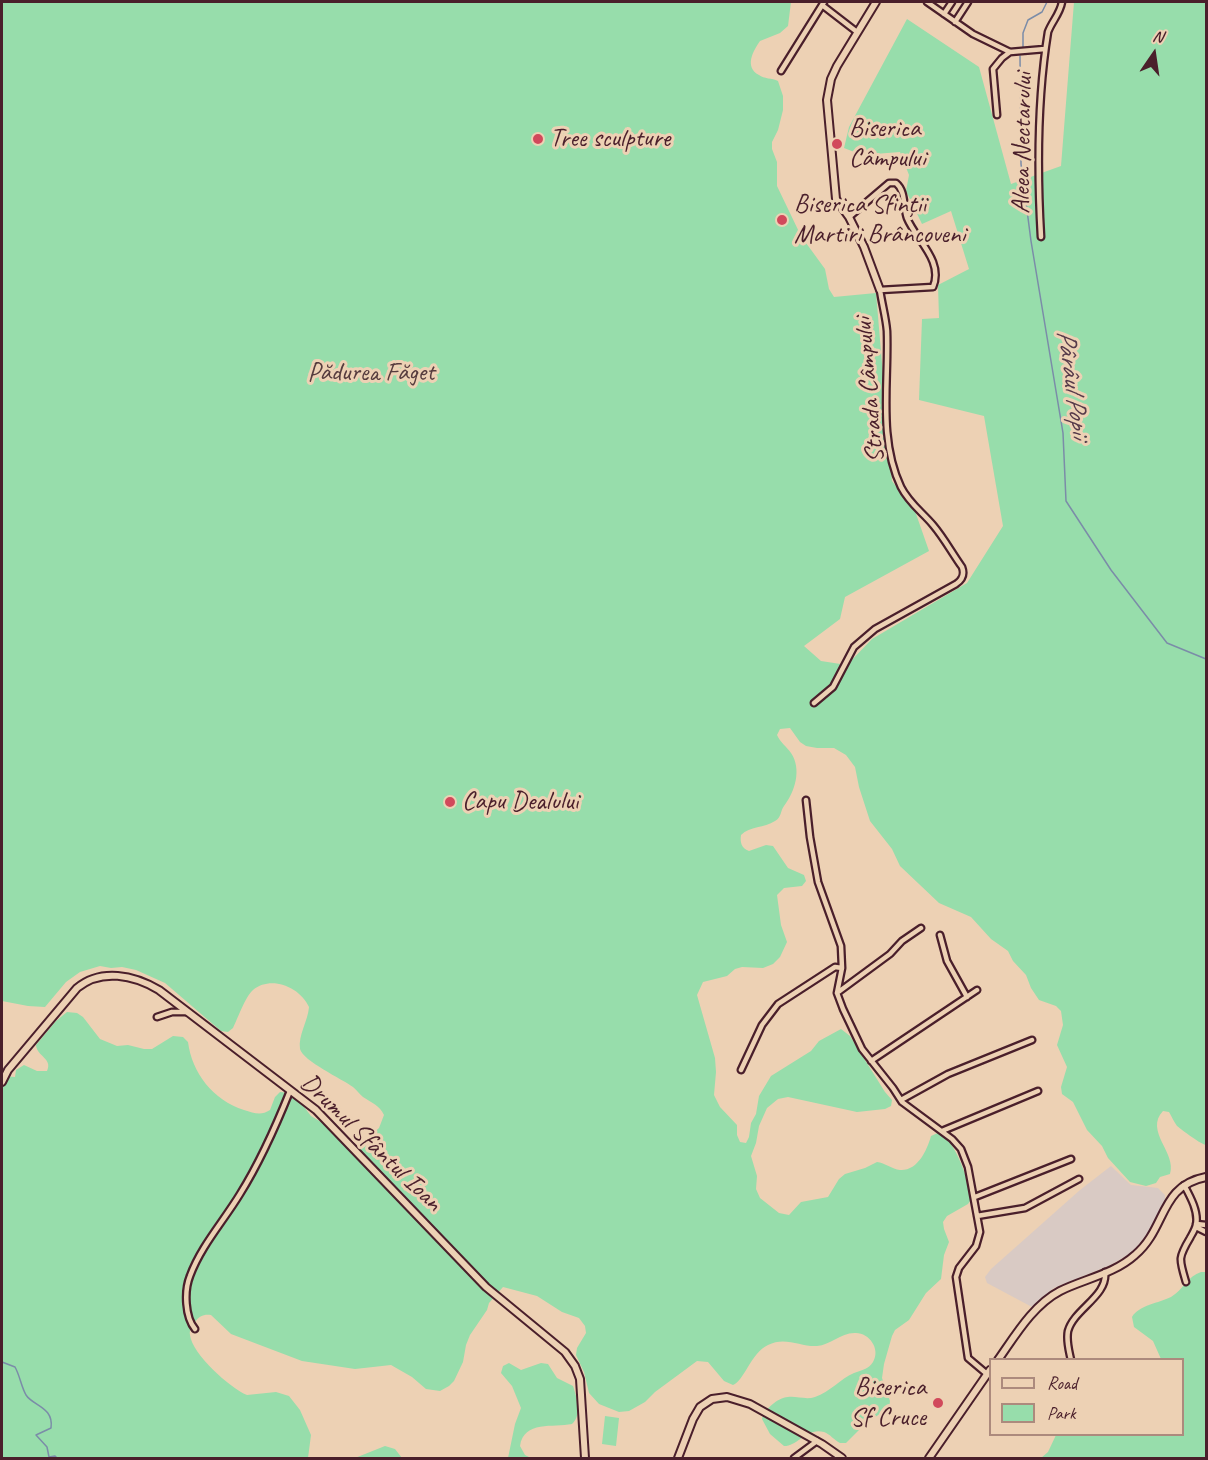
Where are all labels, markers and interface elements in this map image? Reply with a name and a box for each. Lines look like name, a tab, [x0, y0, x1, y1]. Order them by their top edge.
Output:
north arrow	[1124, 24, 1184, 84]
text: N	[1151, 26, 1165, 47]
street label: Aleea Nectarului	[1006, 72, 1040, 214]
place label: Biserica Câmpului	[849, 113, 926, 174]
place label: Tree sculpture	[550, 123, 670, 155]
marker: Tree sculpture	[531, 132, 545, 146]
marker: Biserica Câmpului	[830, 137, 844, 151]
place label: Biserica Sfinții Martiri Brâncoveni	[794, 189, 965, 250]
marker: Biserica Sfinții Martiri Brâncoveni	[775, 213, 789, 227]
street label: Strada Câmpului	[848, 316, 892, 464]
water label: Pârâul Popii	[1048, 328, 1096, 440]
park label: Pădurea Făget	[307, 357, 435, 389]
place label: Capu Dealului	[462, 786, 578, 818]
marker: Capu Dealului	[443, 795, 457, 809]
street label: Drumul Sfântul Ioan	[294, 1068, 448, 1218]
legend	[989, 1358, 1184, 1436]
place label: Biserica Sf Cruce	[850, 1372, 926, 1434]
text: Road	[1047, 1372, 1077, 1394]
marker: Biserica Sf Cruce	[931, 1396, 945, 1410]
text: Park	[1047, 1402, 1076, 1424]

